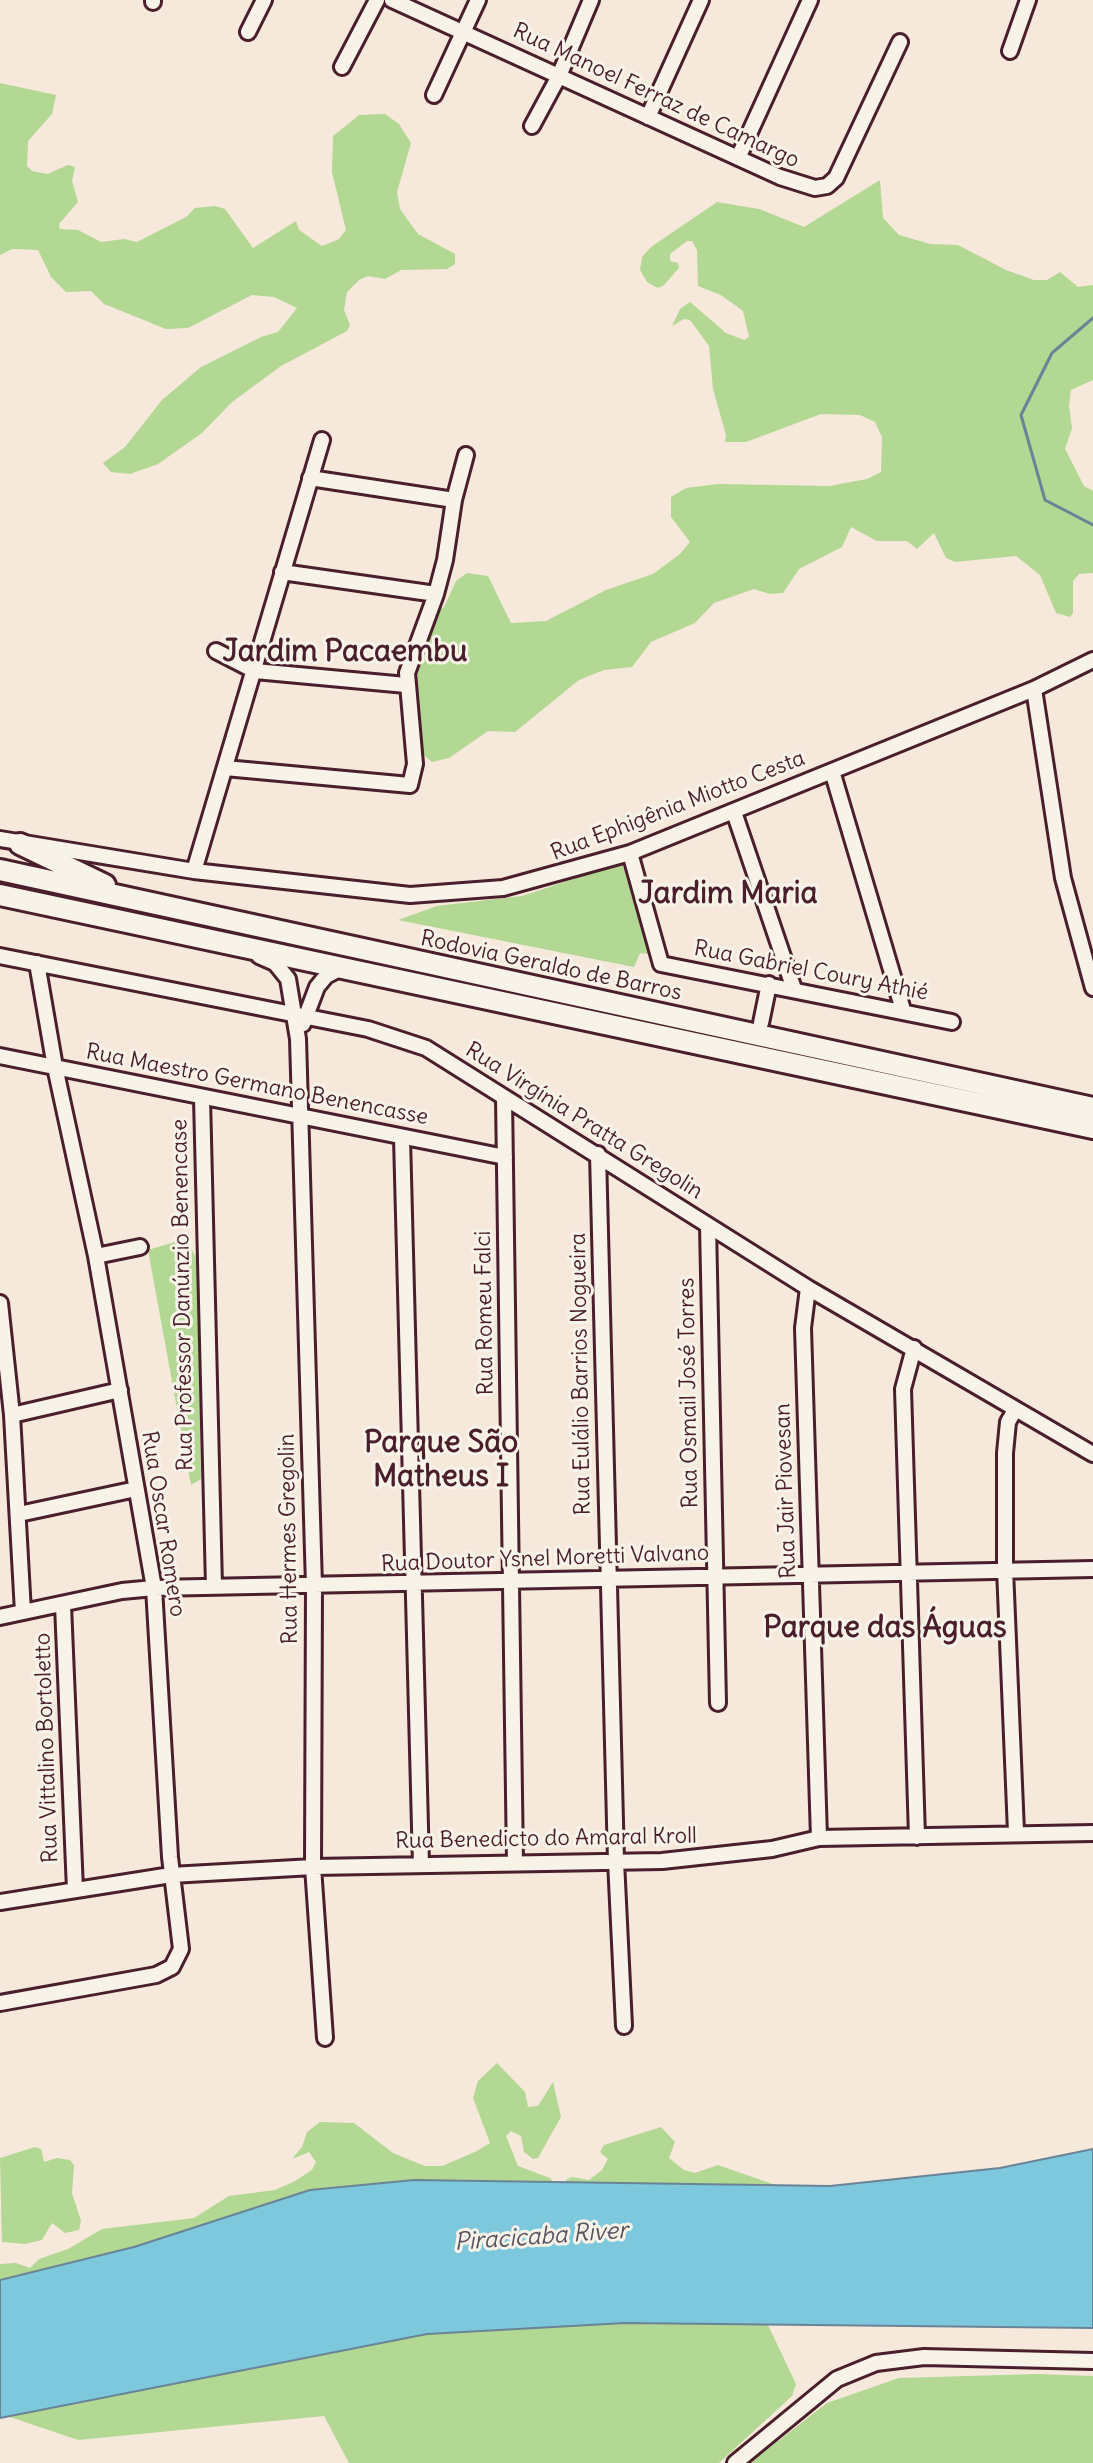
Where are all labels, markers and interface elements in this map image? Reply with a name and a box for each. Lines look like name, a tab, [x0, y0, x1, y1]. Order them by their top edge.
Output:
street label: Rua Manoel Ferraz de Camargo	[509, 18, 803, 174]
district label: Jardim Pacaembu	[223, 634, 467, 670]
street label: Rua Ephigênia Miotto Cesta	[547, 745, 809, 867]
district label: Jardim Maria	[638, 876, 818, 912]
street label: Rodovia Geraldo de Barros	[418, 925, 684, 1007]
street label: Rua Gabriel Coury Athié	[692, 935, 930, 1007]
street label: Rua Virgínia Pratta Gregolin	[460, 1037, 708, 1205]
street label: Rua Maestro Germano Benencasse	[84, 1039, 430, 1131]
street label: Rua Professor Danúnzio Benencase	[167, 1119, 199, 1471]
street label: Rua Romeu Falci	[470, 1230, 500, 1396]
street label: Rua Eulálio Barrios Nogueira	[565, 1232, 597, 1516]
street label: Rua Osmail José Torres	[674, 1277, 704, 1509]
street label: Rua Jair Piovesan	[770, 1403, 802, 1579]
district label: Parque São Matheus I	[364, 1425, 518, 1496]
street label: Rua Oscar Romero	[135, 1429, 191, 1619]
street label: Rua Hermes Gregolin	[274, 1433, 304, 1645]
street label: Rua Doutor Ysnel Moretti Valvano	[380, 1540, 710, 1578]
district label: Parque das Águas	[763, 1610, 1007, 1646]
street label: Rua Vittalino Bortoletto	[30, 1633, 64, 1863]
street label: Rua Benedicto do Amaral Kroll	[395, 1823, 697, 1855]
water label: Piracicaba River	[453, 2217, 629, 2257]

